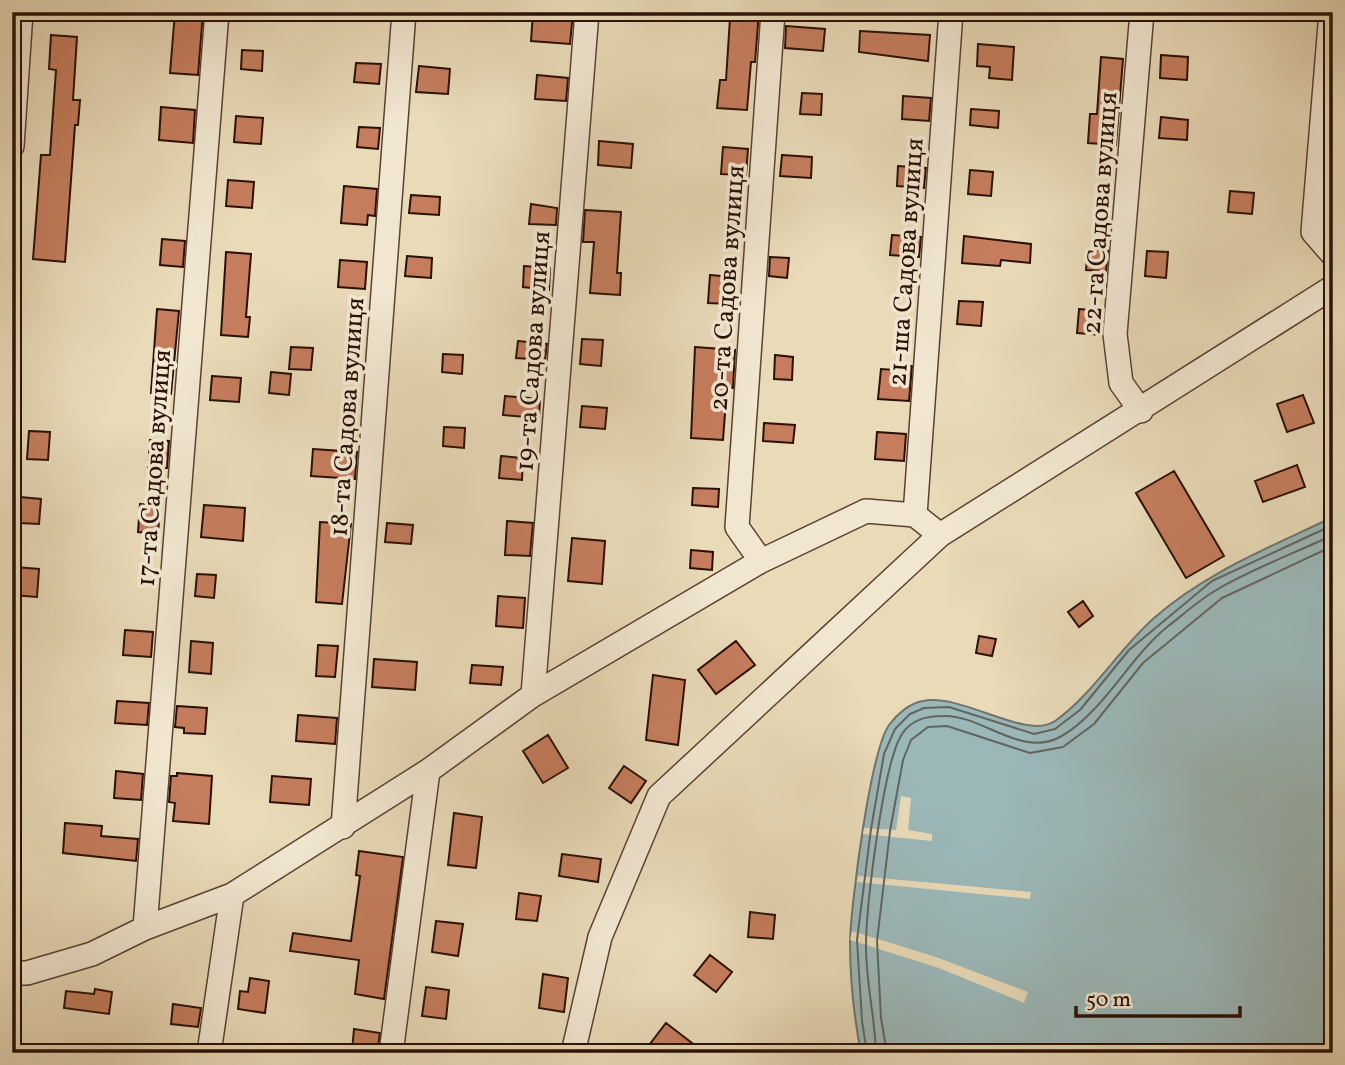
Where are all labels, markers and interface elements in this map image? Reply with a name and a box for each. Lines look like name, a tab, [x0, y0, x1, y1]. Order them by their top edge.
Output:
street label: 22-га Садова вулиця	[1075, 91, 1127, 336]
street label: 21-ша Садова вулиця	[880, 137, 934, 388]
street label: 20-та Садова вулиця	[701, 164, 755, 412]
street label: 19-та Садова вулиця	[508, 230, 560, 472]
street label: 18-та Садова вулиця	[322, 296, 374, 538]
street label: 17-та Садова вулиця	[129, 348, 181, 588]
scale bar	[1076, 974, 1240, 1018]
text: 50 m	[1086, 986, 1131, 1015]

